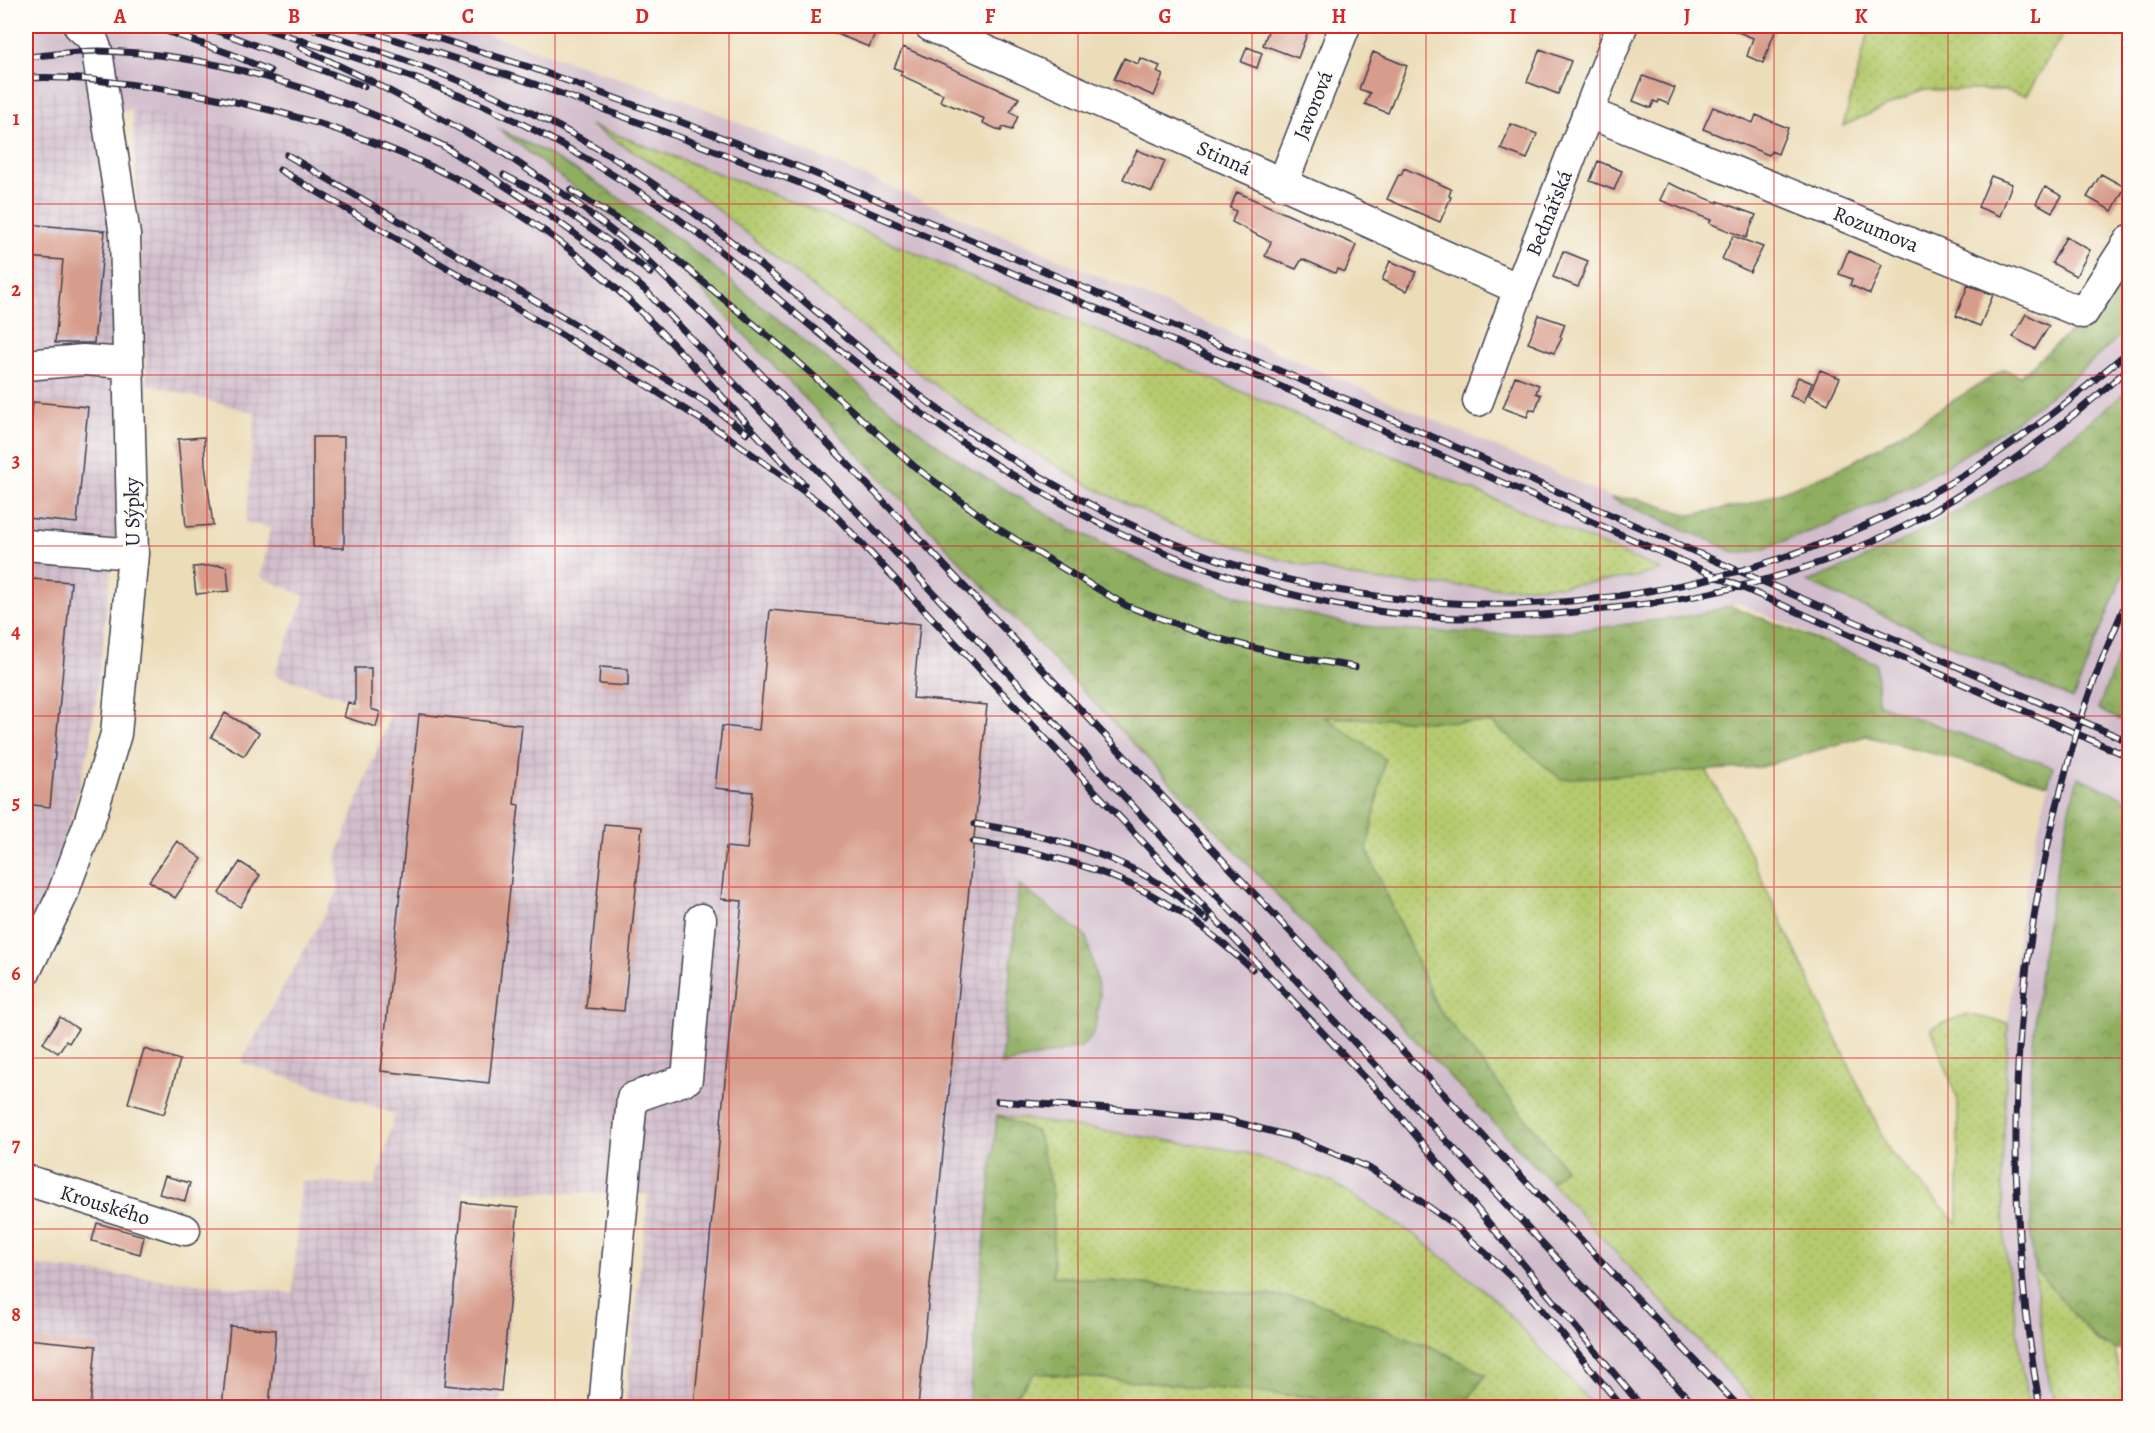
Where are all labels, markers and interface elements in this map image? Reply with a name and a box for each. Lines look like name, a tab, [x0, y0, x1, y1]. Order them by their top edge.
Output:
text: A	[113, 3, 127, 30]
text: B	[288, 3, 300, 30]
text: C	[462, 3, 474, 30]
text: D	[635, 3, 649, 30]
text: E	[810, 3, 822, 30]
text: F	[985, 3, 996, 30]
text: G	[1158, 3, 1172, 30]
text: H	[1332, 3, 1347, 30]
text: I	[1509, 3, 1517, 30]
text: J	[1684, 3, 1691, 30]
text: K	[1854, 3, 1868, 30]
text: L	[2030, 3, 2041, 30]
street label: Javorová	[1287, 66, 1340, 144]
text: 1	[12, 105, 20, 132]
street label: Stinná	[1192, 134, 1256, 182]
street label: Bednářská	[1519, 166, 1579, 260]
street label: Rozumova	[1829, 199, 1923, 259]
text: 2	[11, 276, 21, 303]
text: 3	[12, 447, 20, 474]
street label: U Sýpky	[117, 476, 147, 547]
text: 4	[11, 618, 21, 645]
text: 5	[12, 789, 20, 816]
text: 6	[11, 960, 21, 987]
text: 7	[12, 1131, 21, 1158]
street label: Krouského	[57, 1178, 153, 1232]
text: 8	[11, 1301, 21, 1328]

